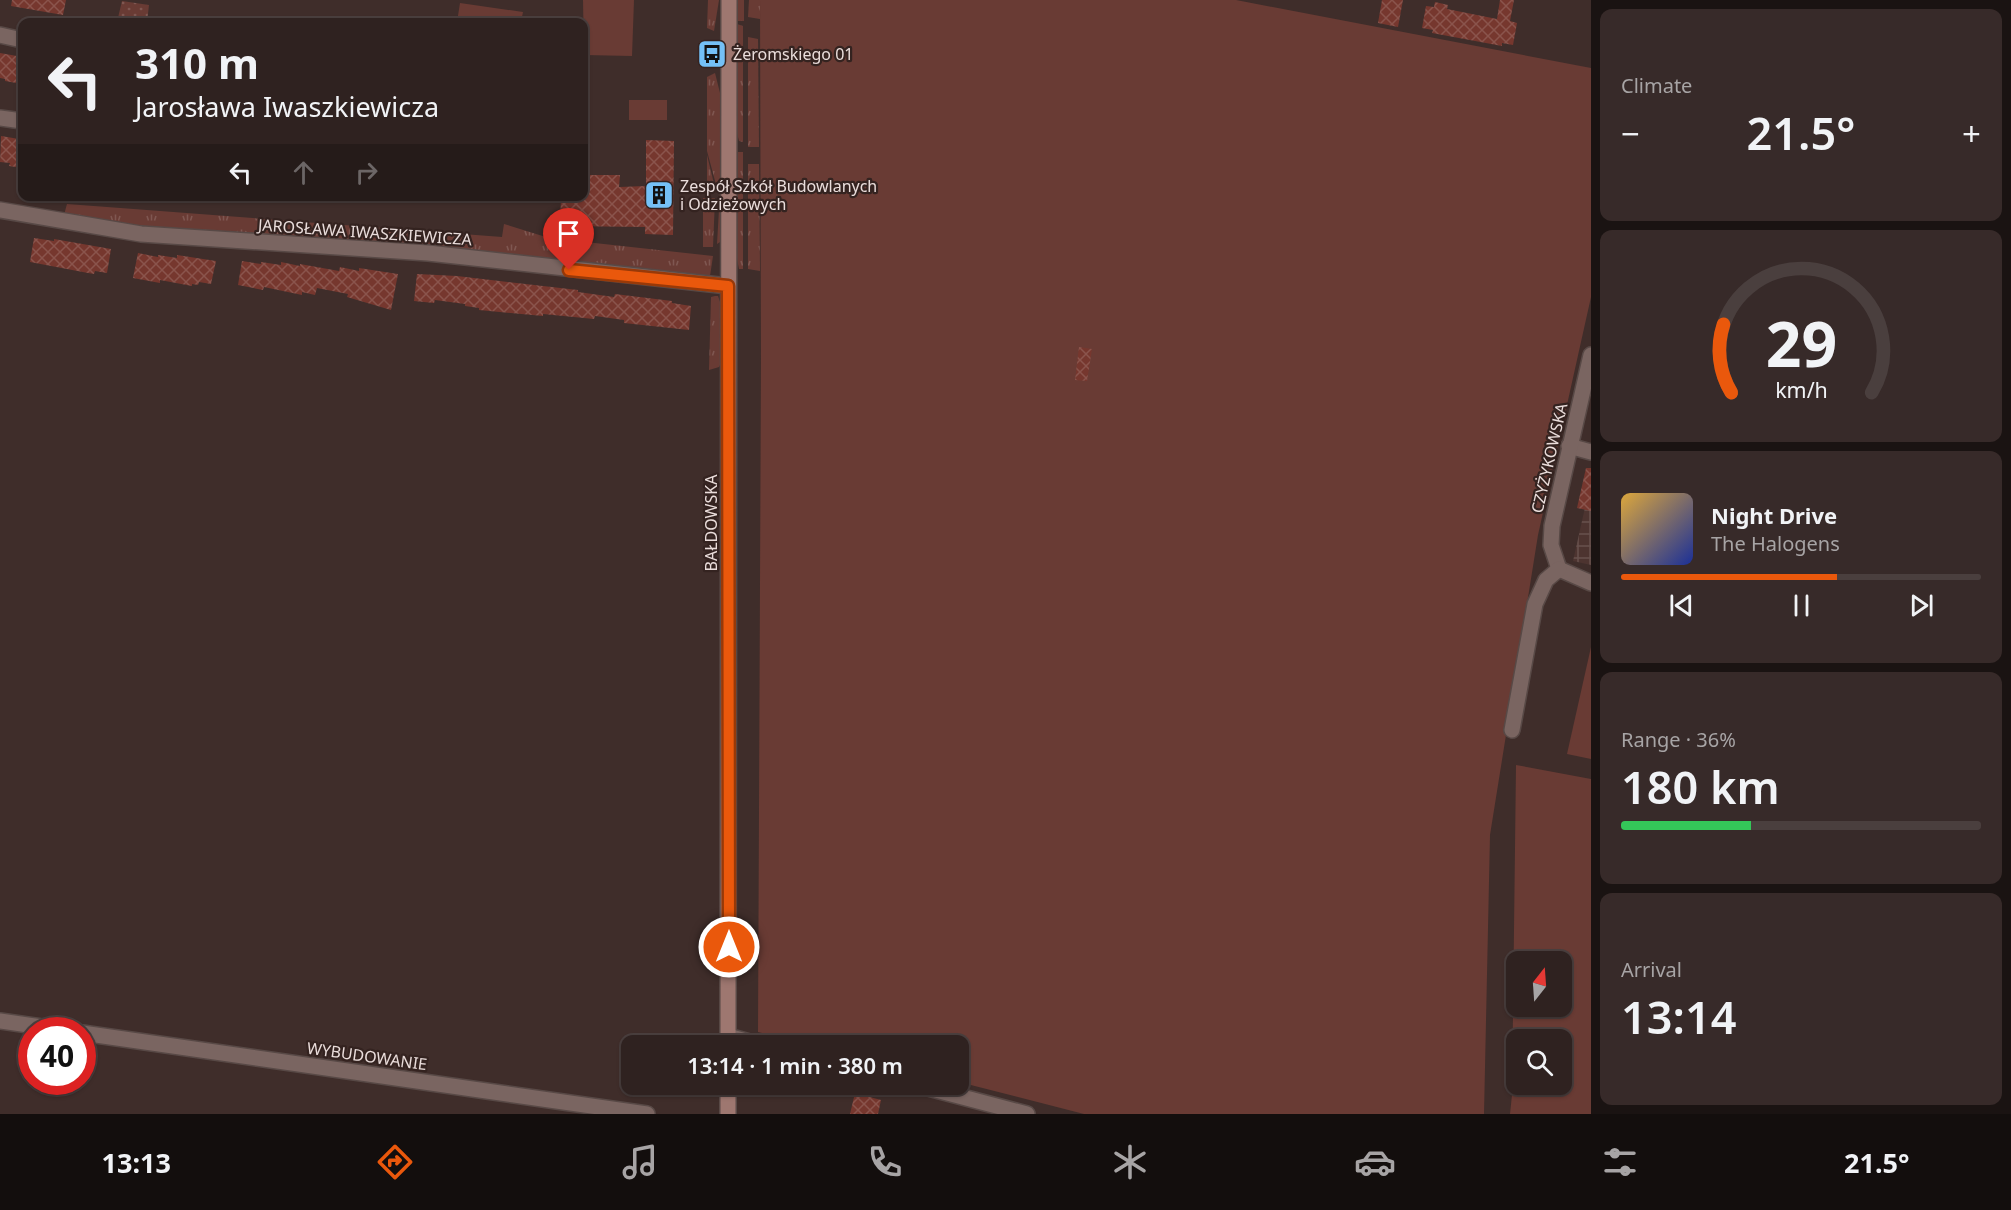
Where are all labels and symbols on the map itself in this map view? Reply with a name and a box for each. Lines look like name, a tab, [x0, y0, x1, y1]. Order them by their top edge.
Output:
bus stop icon: Żeromskiego 01	[696, 38, 728, 70]
place label: Żeromskiego 01	[733, 43, 853, 65]
place label: Zespół Szkół Budowlanych i Odzieżowych	[680, 175, 877, 215]
building icon: Zespół Szkół Budowlanych i Odzieżowych	[643, 179, 675, 211]
pin	[543, 208, 594, 270]
street label: JAROSŁAWA IWASZKIEWICZA	[255, 213, 473, 250]
street label: CZYŻYKOWSKA	[1526, 400, 1573, 515]
street label: BAŁDOWSKA	[700, 474, 722, 571]
position arrow	[697, 915, 761, 979]
north arrow	[1506, 951, 1572, 1017]
speed limit sign: 40	[18, 1017, 96, 1095]
street label: WYBUDOWANIE	[306, 1037, 428, 1075]

